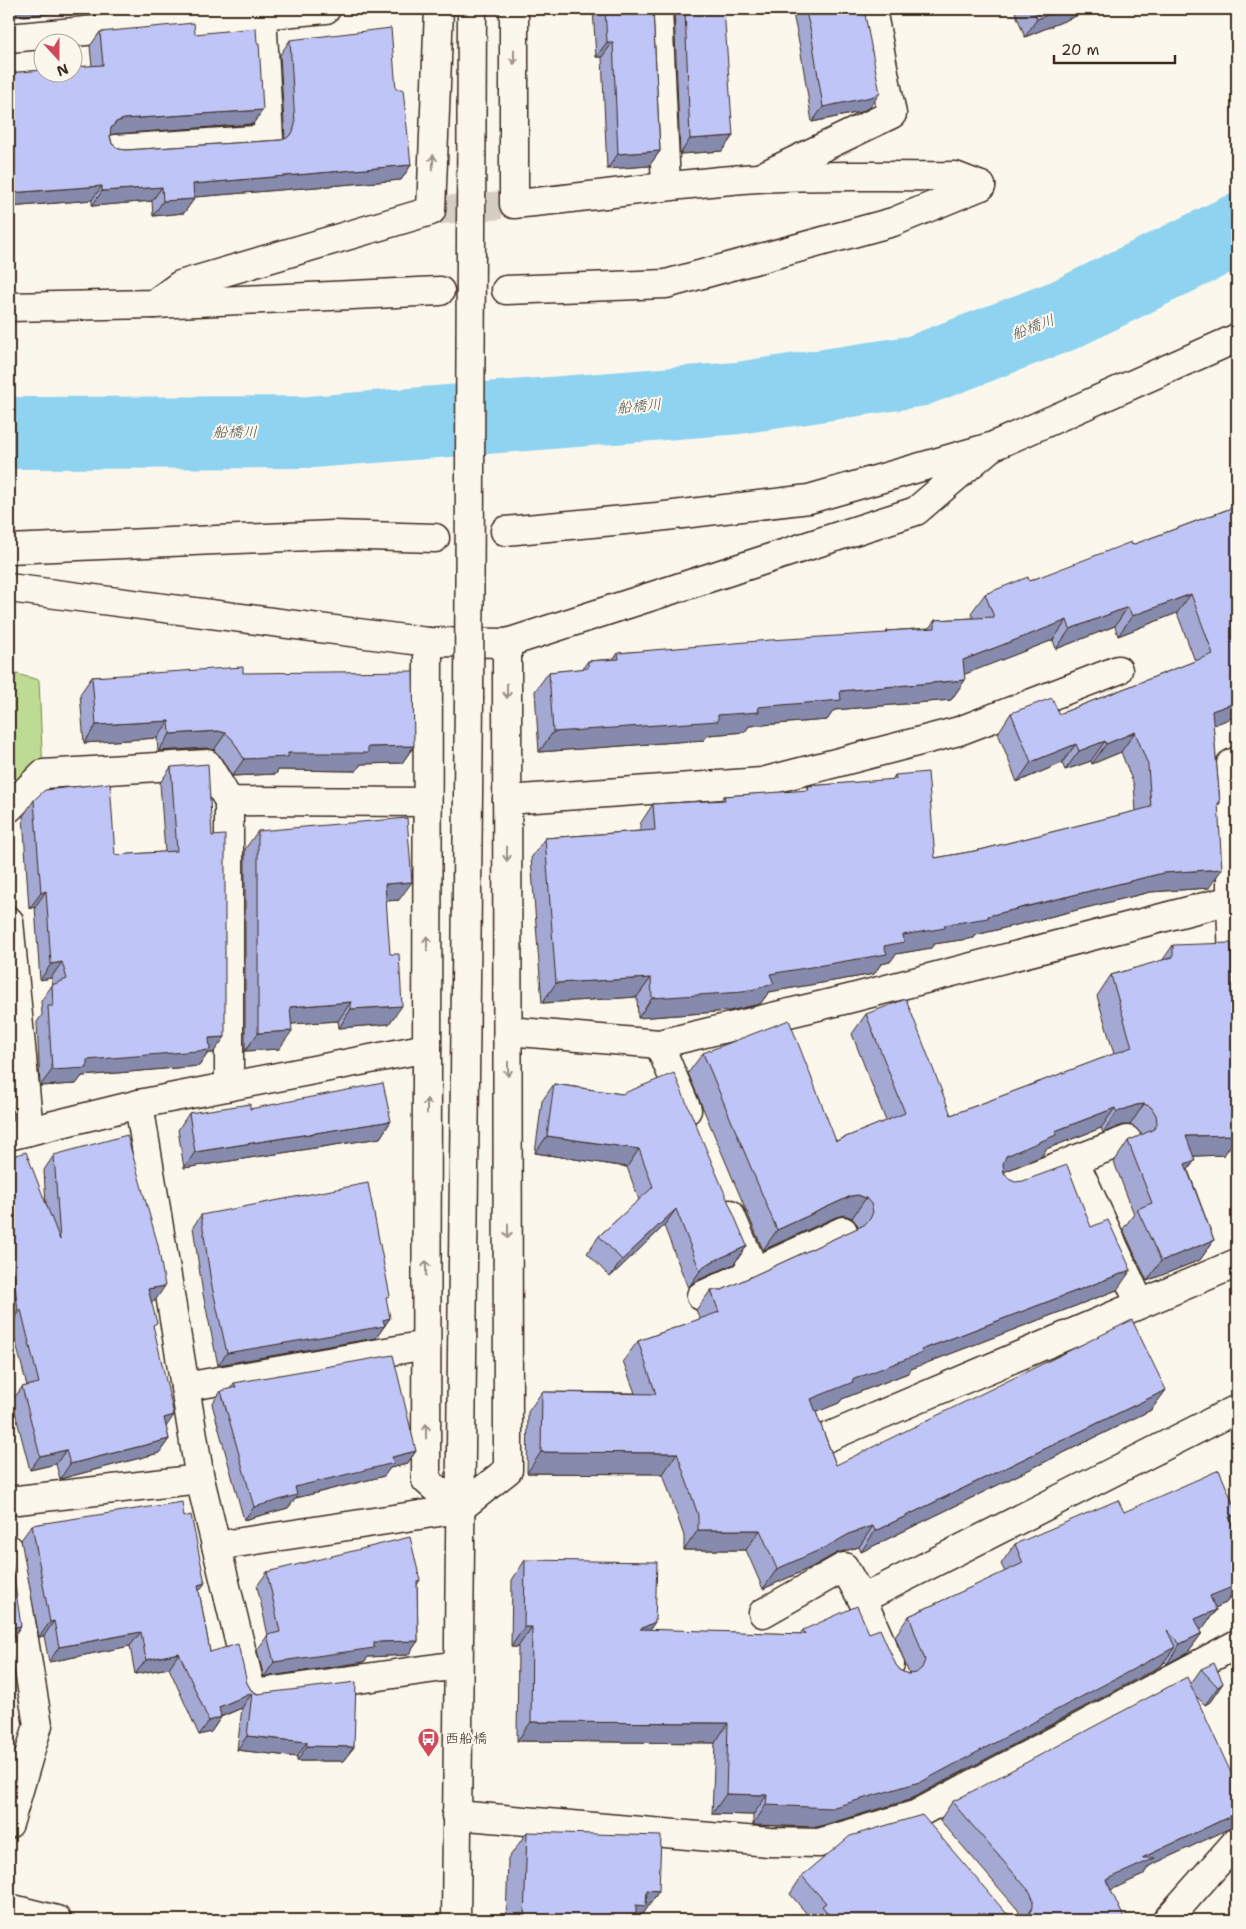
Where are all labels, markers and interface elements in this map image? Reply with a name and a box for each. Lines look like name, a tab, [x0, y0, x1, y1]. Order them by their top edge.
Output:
north arrow	[32, 32, 82, 82]
scale bar	[1054, 32, 1175, 64]
text: 20 m	[1061, 40, 1100, 60]
one-way arrow	[509, 49, 519, 65]
text: N	[54, 60, 71, 81]
one-way arrow	[428, 155, 437, 171]
water label: 船橋川	[1008, 310, 1058, 344]
water label: 船橋川	[616, 394, 662, 418]
water label: 船橋川	[212, 422, 258, 442]
one-way arrow	[502, 683, 512, 699]
one-way arrow	[502, 846, 512, 862]
one-way arrow	[422, 936, 432, 952]
one-way arrow	[503, 1060, 513, 1077]
one-way arrow	[422, 1098, 432, 1114]
one-way arrow	[503, 1223, 513, 1239]
one-way arrow	[421, 1261, 431, 1277]
one-way arrow	[421, 1423, 431, 1440]
bus stop icon: 西船橋	[417, 1726, 441, 1757]
place label: 西船橋	[445, 1729, 487, 1747]

